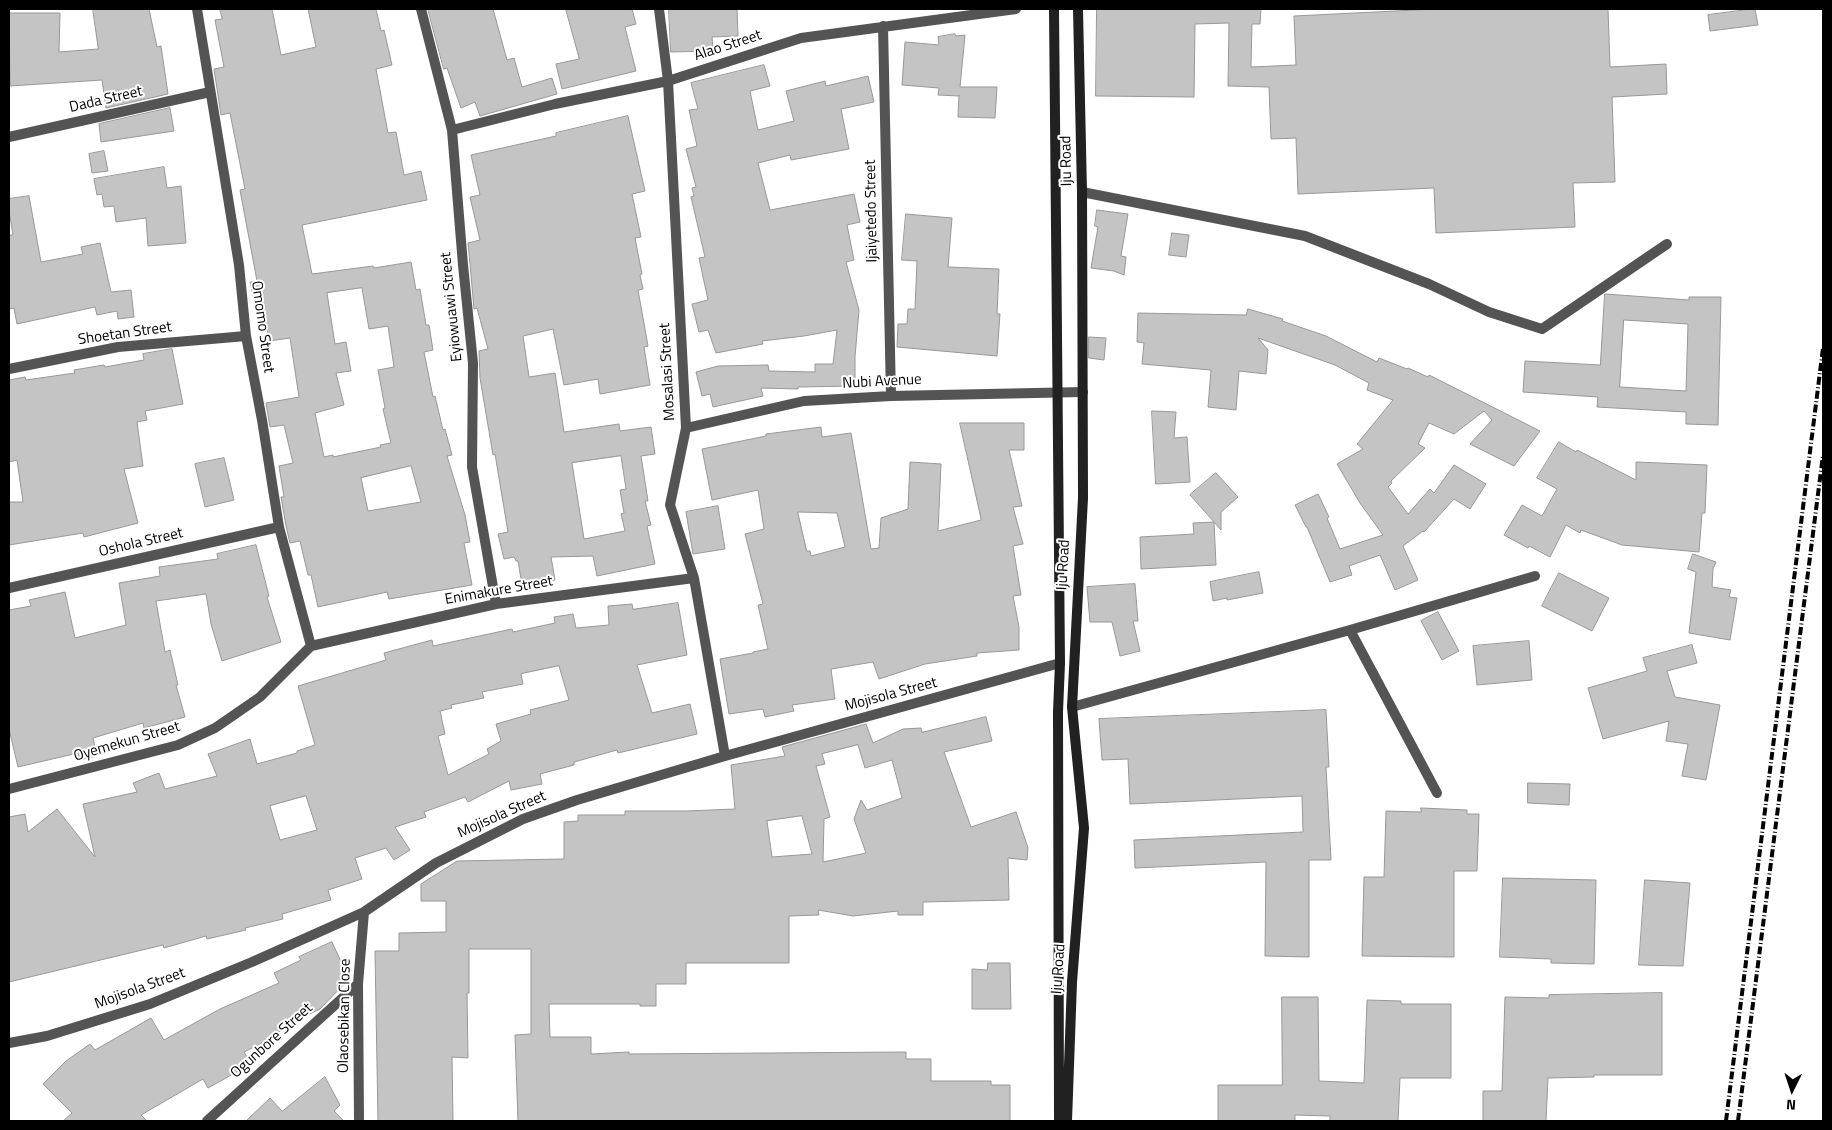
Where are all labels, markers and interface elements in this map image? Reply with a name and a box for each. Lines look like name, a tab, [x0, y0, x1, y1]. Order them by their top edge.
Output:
street label: Alao Street	[692, 27, 764, 65]
street label: Dada Street	[68, 83, 144, 117]
street label: Iju Road	[1058, 135, 1076, 187]
street label: Ijaiyetedo Street	[862, 159, 882, 263]
street label: Eyiowuawi Street	[437, 251, 467, 363]
street label: Omomo Street	[247, 280, 277, 374]
street label: Shoetan Street	[77, 319, 173, 349]
street label: Mosalasi Street	[656, 323, 680, 421]
street label: Nubi Avenue	[842, 371, 922, 393]
street label: Oshola Street	[97, 525, 185, 561]
street label: Iju Road	[1054, 539, 1074, 591]
street label: Enimakure Street	[444, 573, 554, 609]
street label: Mojisola Street	[843, 674, 939, 716]
street label: Oyemekun Street	[72, 718, 182, 766]
street label: Mojisola Street	[455, 787, 549, 843]
street label: Iju Road	[1048, 943, 1070, 995]
street label: Olaosebikan Close	[335, 959, 355, 1073]
street label: Mojisola Street	[92, 964, 188, 1014]
street label: Ogunbore Street	[227, 1000, 317, 1082]
north arrow	[1767, 1065, 1817, 1115]
text: N	[1785, 1095, 1796, 1116]

